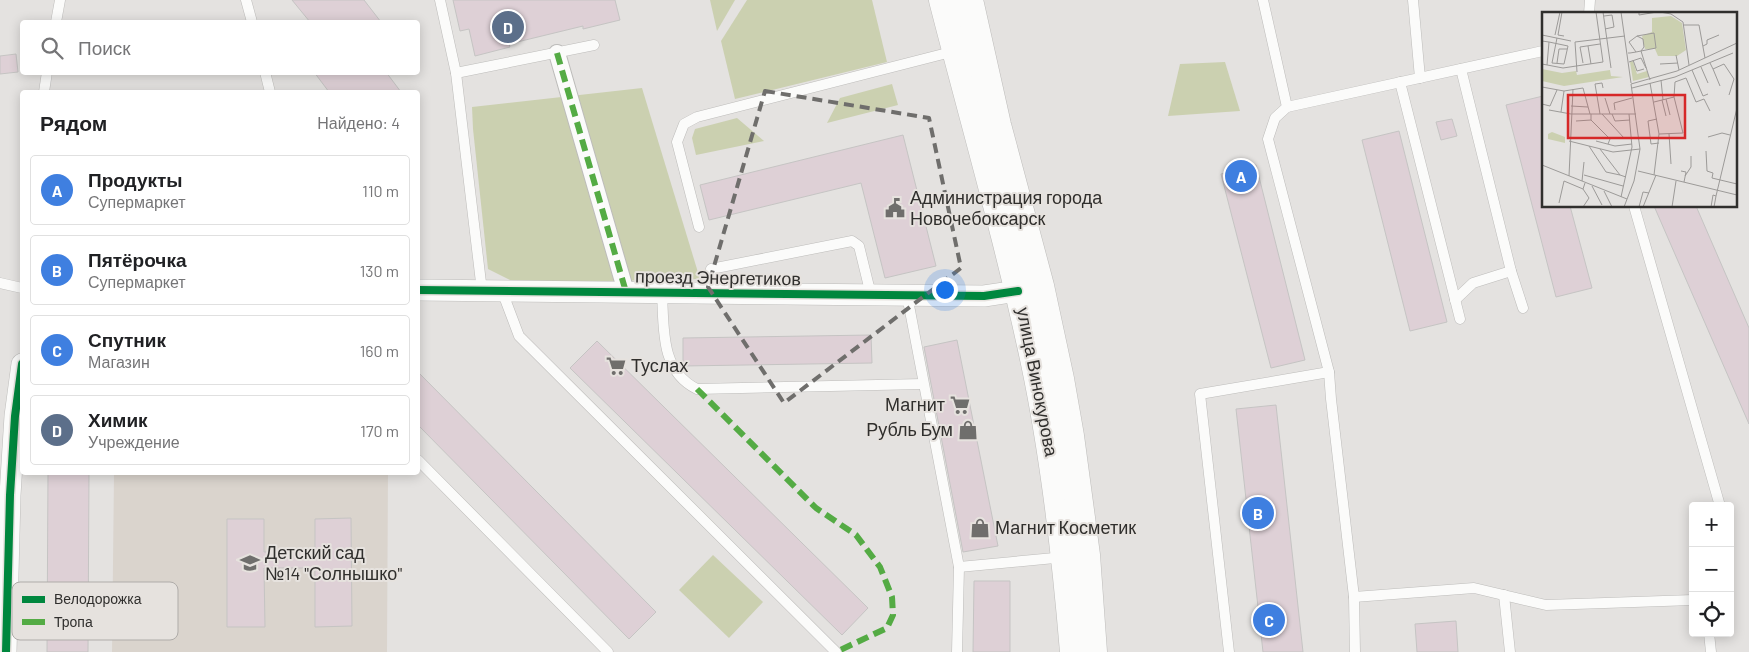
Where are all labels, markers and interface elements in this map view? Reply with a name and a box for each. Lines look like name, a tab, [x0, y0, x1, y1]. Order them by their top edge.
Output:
pin: D	[492, 8, 524, 46]
inset map	[1542, 12, 1736, 208]
search box	[20, 20, 420, 75]
icon: search	[38, 34, 66, 62]
text: Поиск	[78, 36, 131, 59]
text: Рядом	[40, 110, 107, 135]
text: Найдено: 4	[317, 113, 400, 132]
pin: A	[1225, 157, 1257, 195]
text: Продукты	[88, 168, 183, 191]
text: A	[52, 181, 62, 200]
text: 110 m	[362, 181, 399, 200]
place label: Администрация города Новочебоксарск	[910, 186, 1103, 229]
text: Супермаркет	[88, 192, 186, 211]
public building icon: Администрация города Новочебоксарск	[884, 197, 906, 219]
text: Пятёрочка	[88, 248, 186, 271]
text: B	[52, 261, 62, 280]
text: 130 m	[360, 261, 399, 280]
street label: проезд Энергетиков	[635, 265, 801, 289]
text: Супермаркет	[88, 272, 186, 291]
your location	[932, 277, 958, 303]
street label: улица Винокурова	[1013, 305, 1063, 459]
text: Спутник	[88, 328, 166, 351]
text: C	[52, 341, 62, 360]
text: 160 m	[360, 341, 399, 360]
text: Магазин	[88, 352, 150, 371]
place label: Туслах	[631, 354, 688, 376]
supermarket icon: Туслах	[605, 355, 627, 377]
place label: Магнит	[885, 393, 945, 415]
supermarket icon: Магнит	[949, 394, 971, 416]
text: Химик	[88, 408, 148, 431]
place label: Рубль Бум	[866, 418, 953, 440]
shop icon: Рубль Бум	[957, 419, 979, 441]
text: D	[52, 421, 62, 440]
text: 170 m	[360, 421, 399, 440]
text: Учреждение	[88, 432, 180, 451]
pin: B	[1242, 494, 1274, 532]
map controls	[1689, 502, 1734, 637]
button: +	[1689, 502, 1734, 547]
place label: Магнит Косметик	[995, 516, 1136, 538]
shop icon: Магнит Косметик	[969, 517, 991, 539]
place label: Детский сад №14 "Солнышко"	[265, 541, 402, 584]
button: −	[1689, 547, 1734, 592]
school or university icon: Детский сад №14 "Солнышко"	[239, 552, 261, 574]
legend	[12, 582, 178, 640]
text: Велодорожка	[54, 590, 142, 607]
button: locate	[1689, 592, 1734, 637]
pin: C	[1253, 601, 1285, 639]
text: Тропа	[54, 613, 93, 630]

